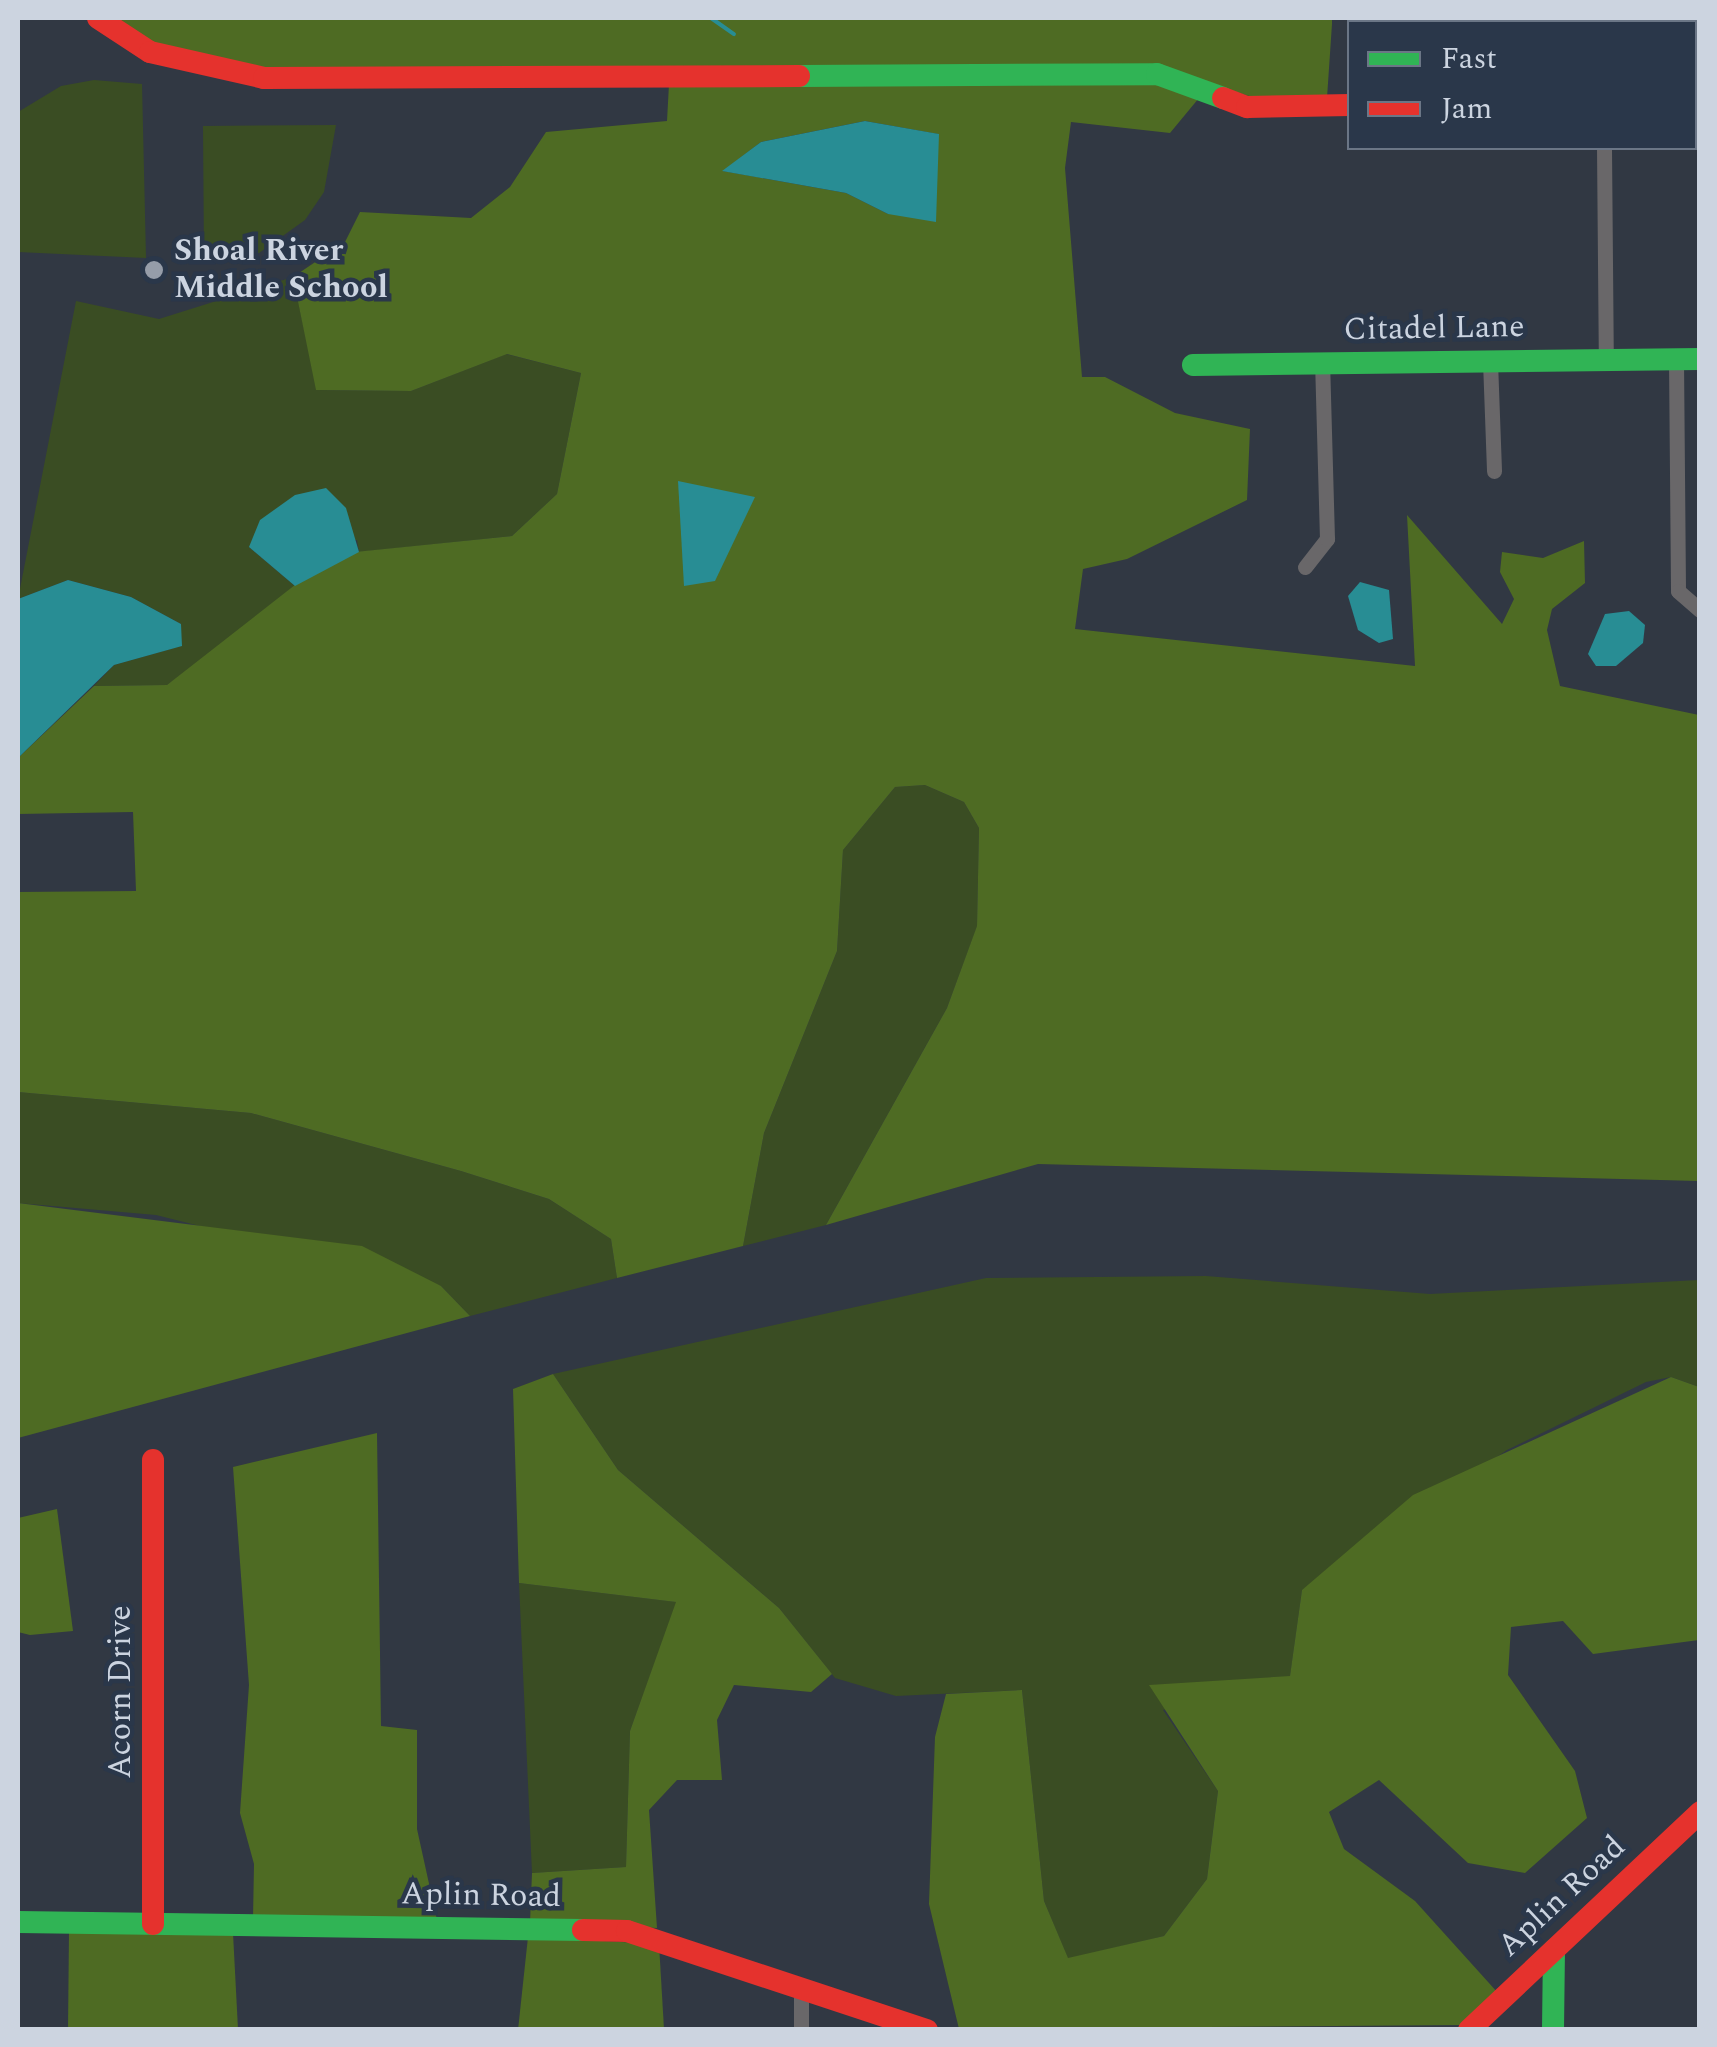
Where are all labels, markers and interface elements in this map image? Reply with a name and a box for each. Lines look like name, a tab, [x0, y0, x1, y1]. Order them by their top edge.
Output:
legend	[1347, 20, 1697, 150]
text: Fast	[1441, 36, 1497, 82]
text: Jam	[1441, 86, 1492, 132]
place label: Shoal River Middle School	[174, 233, 388, 308]
marker: Shoal River Middle School	[143, 259, 165, 281]
street label: Citadel Lane	[1343, 308, 1525, 350]
street label: Acorn Drive	[102, 1605, 140, 1779]
street label: Aplin Road	[1490, 1828, 1634, 1966]
street label: Aplin Road	[401, 1875, 561, 1917]

